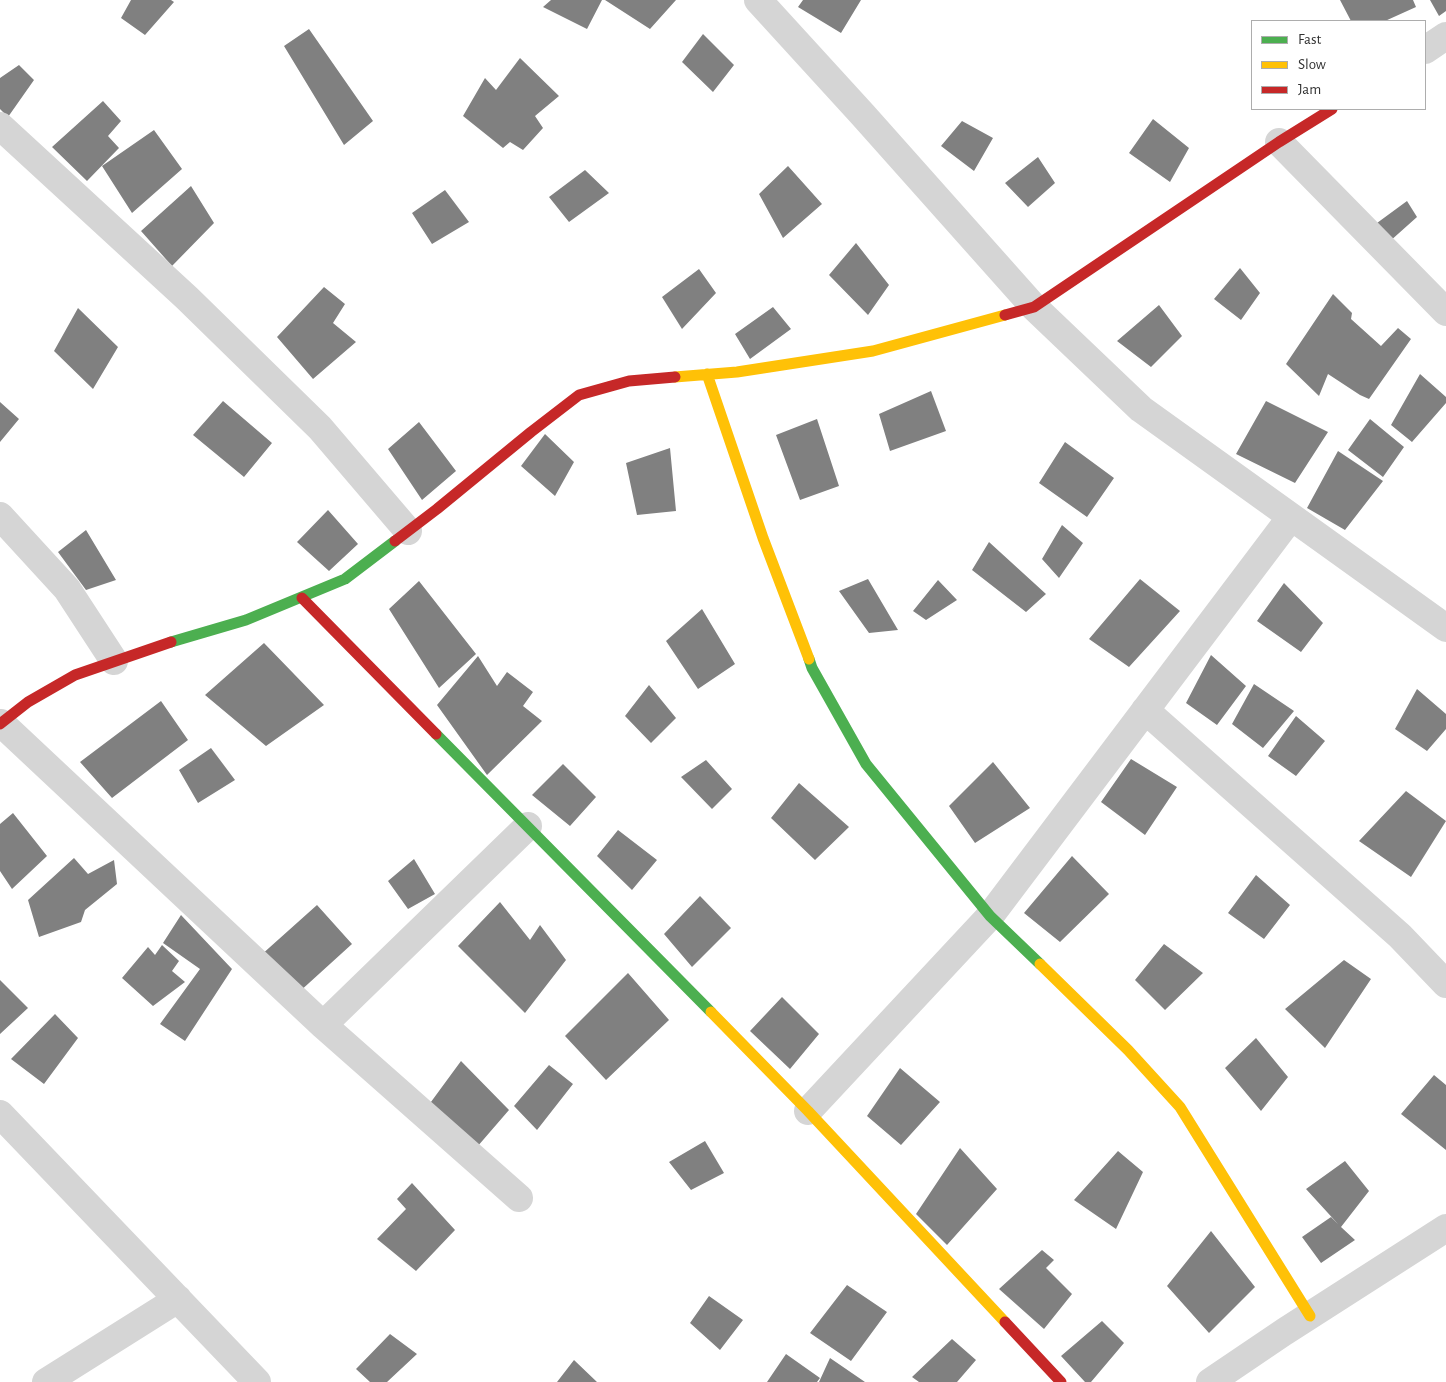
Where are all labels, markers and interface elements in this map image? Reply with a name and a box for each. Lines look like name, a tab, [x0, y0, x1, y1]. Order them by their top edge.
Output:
legend	[1251, 20, 1426, 110]
text: Fast	[1298, 32, 1321, 47]
text: Slow	[1298, 57, 1326, 72]
text: Jam	[1298, 82, 1321, 97]

